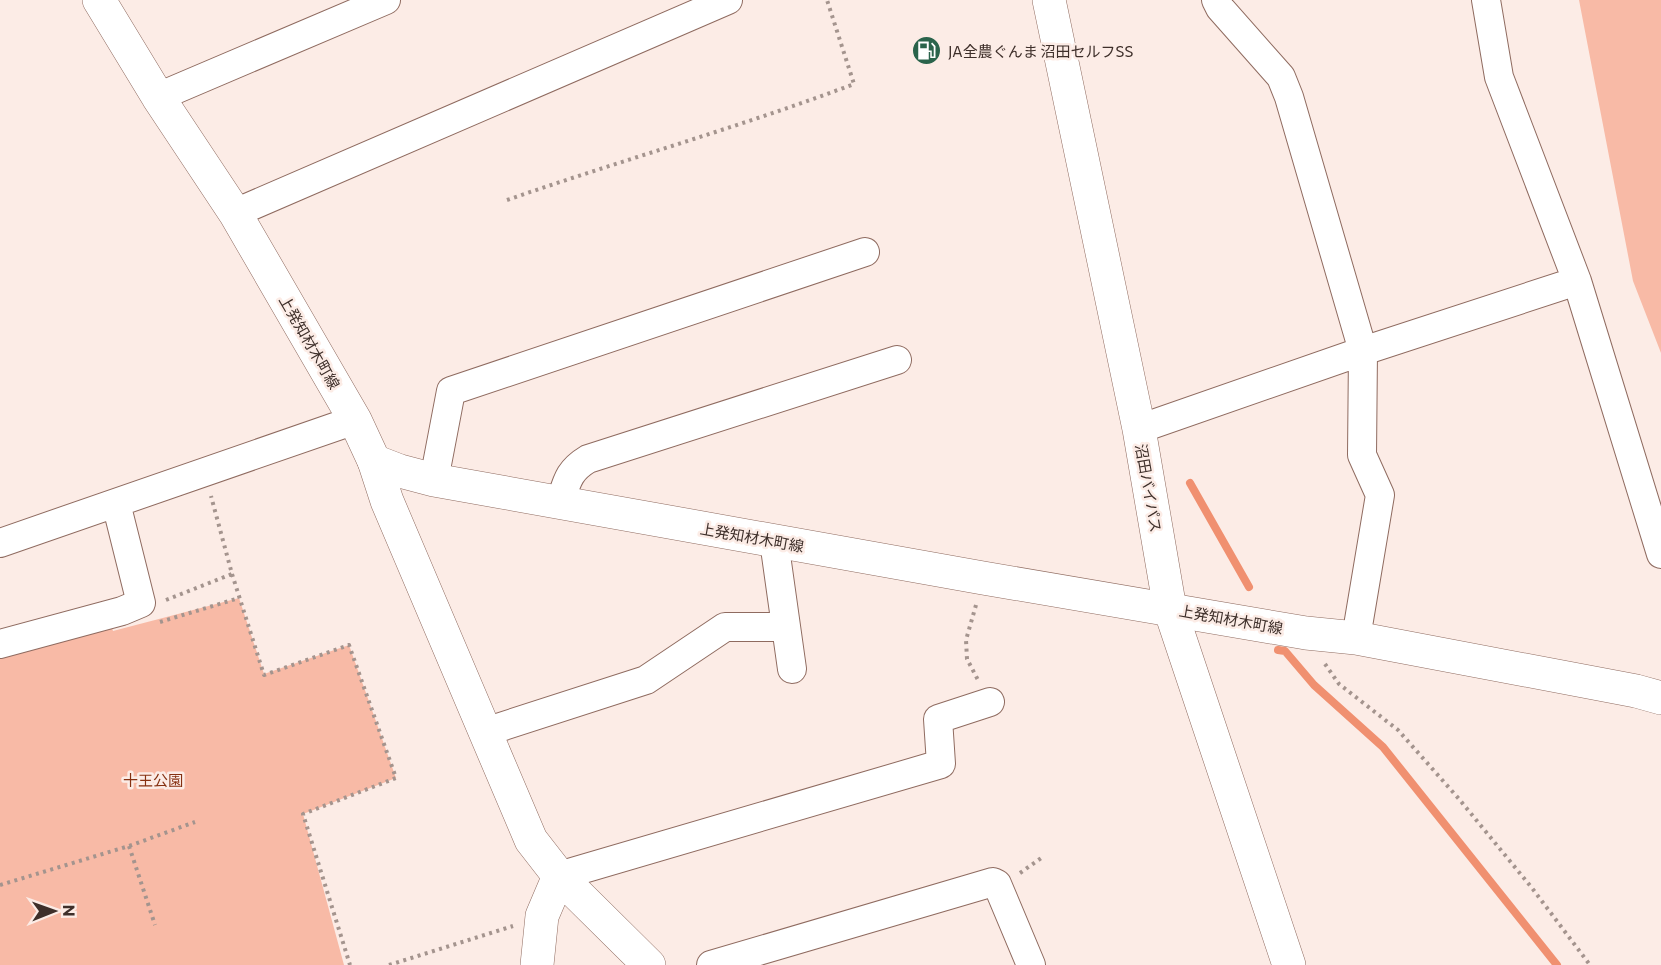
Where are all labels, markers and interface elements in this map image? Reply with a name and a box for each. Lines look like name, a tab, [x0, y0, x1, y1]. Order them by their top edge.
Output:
fuel station icon: JA全農ぐんま 沼田セルフSS	[911, 35, 943, 67]
place label: JA全農ぐんま 沼田セルフSS	[948, 42, 1133, 60]
street label: 上発知材木町線	[276, 292, 344, 392]
street label: 沼田バイパス	[1132, 442, 1166, 534]
street label: 上発知材木町線	[699, 519, 805, 555]
street label: 上発知材木町線	[1178, 601, 1284, 637]
park label: 十王公園	[123, 771, 183, 789]
north arrow	[24, 881, 84, 941]
text: N	[60, 905, 79, 917]

